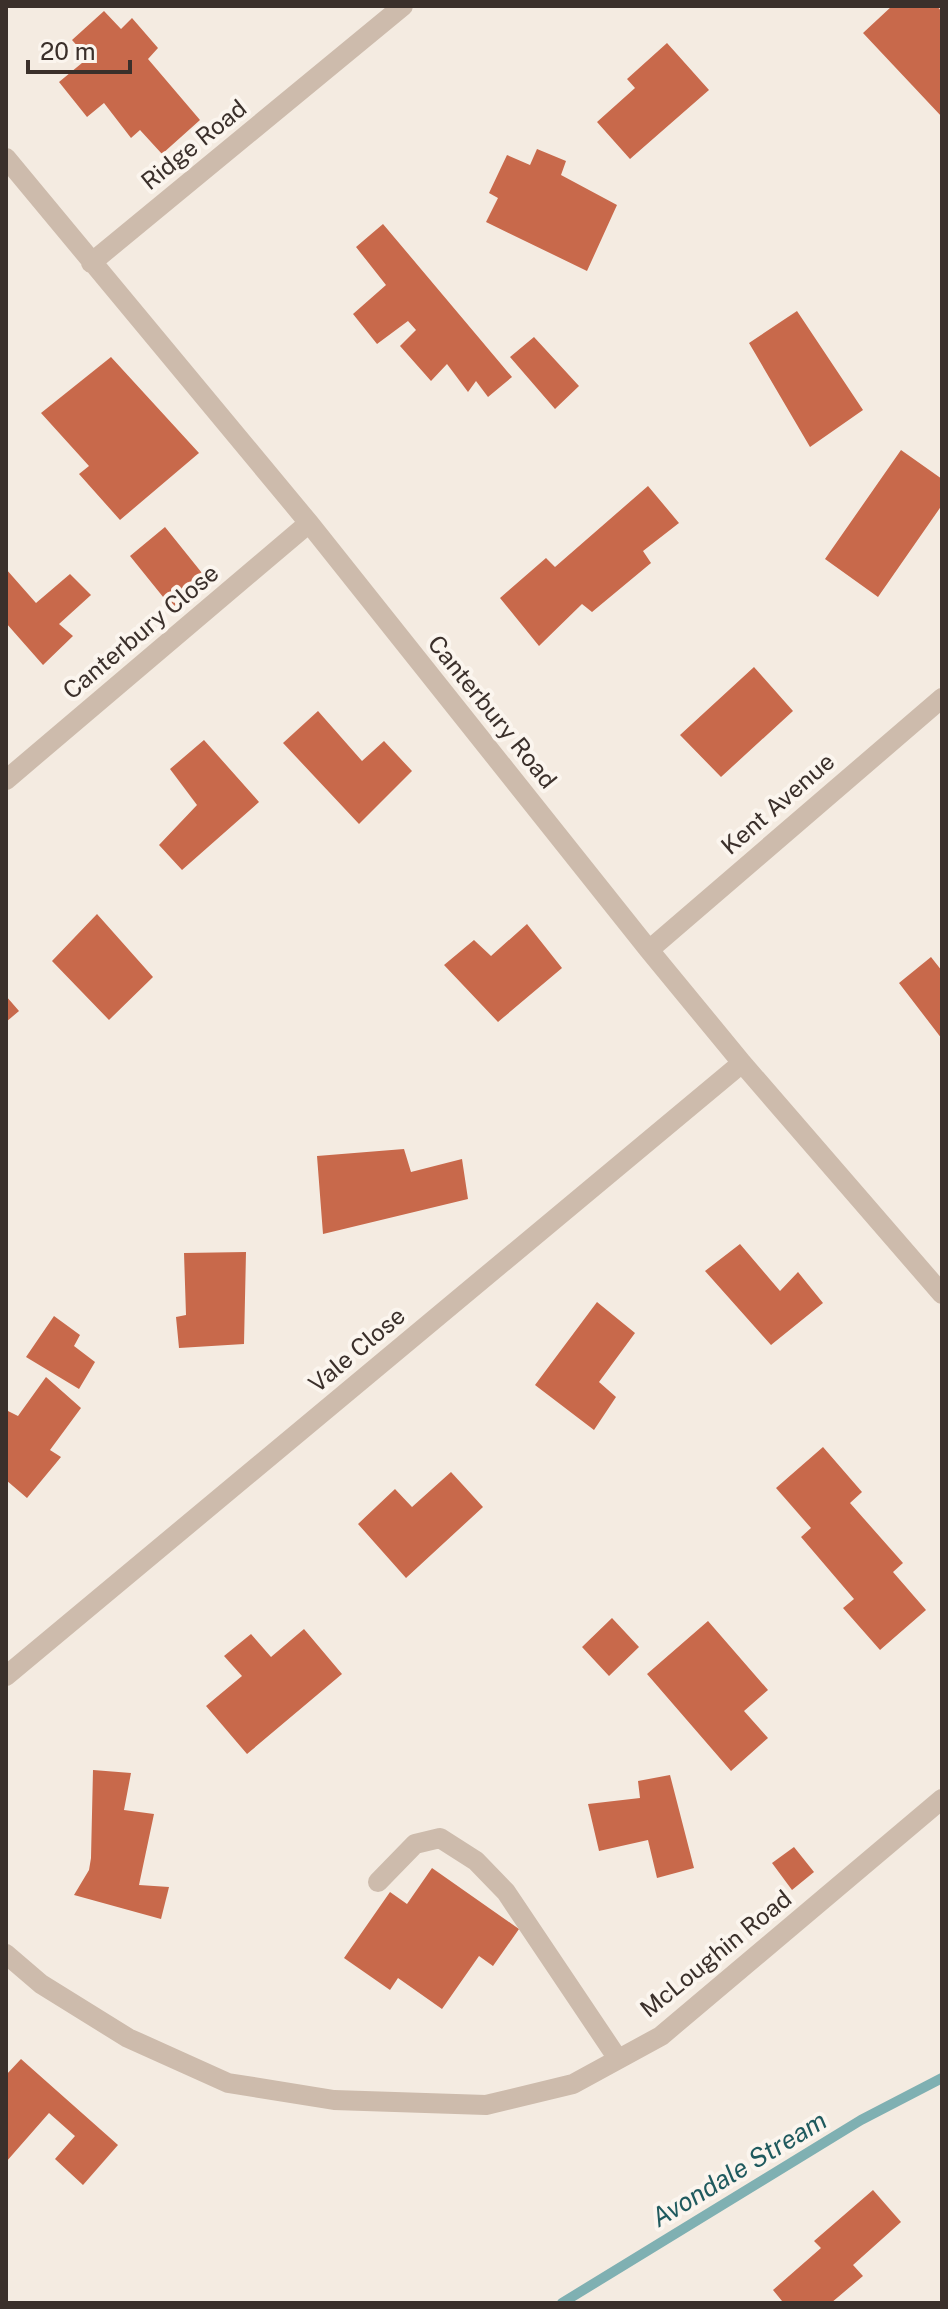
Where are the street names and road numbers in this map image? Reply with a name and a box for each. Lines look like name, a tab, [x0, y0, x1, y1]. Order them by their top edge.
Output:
street label: Ridge Road	[135, 93, 252, 195]
street label: Canterbury Close	[57, 558, 224, 704]
street label: Canterbury Road	[423, 629, 563, 793]
street label: Kent Avenue	[715, 747, 839, 860]
street label: Vale Close	[303, 1301, 410, 1397]
street label: McLoughin Road	[634, 1884, 797, 2023]

